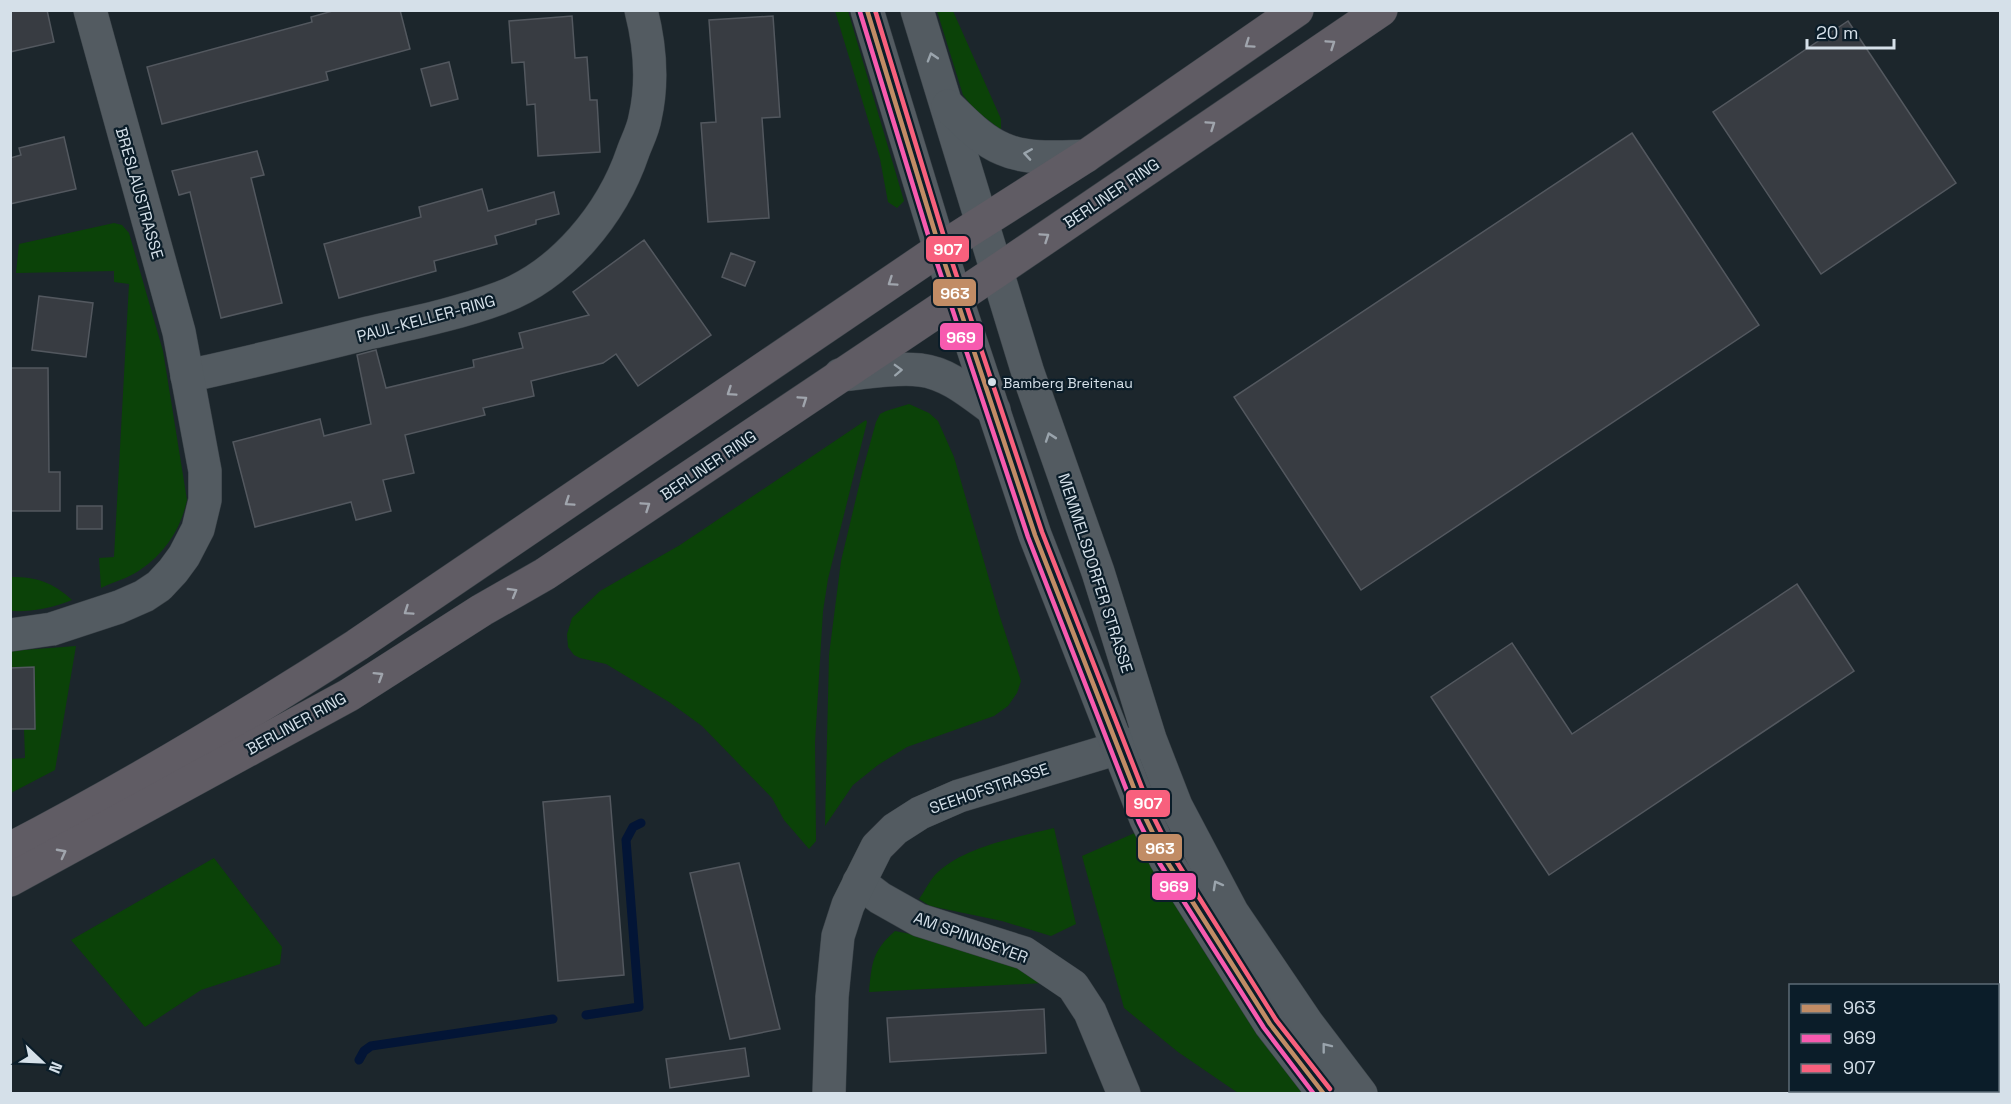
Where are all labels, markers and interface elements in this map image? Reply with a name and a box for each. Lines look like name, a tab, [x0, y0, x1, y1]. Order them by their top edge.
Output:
scale bar	[1807, 12, 1894, 50]
text: 20 m	[1816, 21, 1859, 44]
one-way arrow	[1245, 37, 1256, 48]
one-way arrow	[1325, 40, 1336, 51]
one-way arrow	[926, 52, 939, 63]
one-way arrow	[1205, 121, 1216, 132]
street label: BRESLAUSTRASSE	[111, 125, 168, 262]
one-way arrow	[1023, 149, 1032, 161]
street label: BERLINER RING	[1059, 154, 1163, 233]
one-way arrow	[1038, 233, 1049, 244]
line badge: 907	[925, 235, 970, 263]
text: 907	[934, 239, 963, 260]
one-way arrow	[887, 275, 898, 286]
line badge: 963	[932, 278, 977, 307]
text: 963	[940, 283, 970, 304]
street label: PAUL-KELLER-RING	[355, 290, 498, 347]
line badge: 969	[939, 322, 984, 351]
text: 969	[946, 327, 976, 348]
one-way arrow	[893, 364, 902, 376]
place label: Bamberg Breitenau	[1003, 374, 1133, 392]
marker: Bamberg Breitenau	[986, 376, 998, 388]
one-way arrow	[726, 385, 737, 396]
one-way arrow	[796, 396, 807, 407]
street label: BERLINER RING	[656, 426, 760, 505]
one-way arrow	[1045, 433, 1058, 443]
street label: MEMMELSDORFER STRASSE	[1053, 471, 1138, 676]
one-way arrow	[565, 495, 576, 506]
one-way arrow	[639, 502, 650, 513]
one-way arrow	[507, 588, 517, 599]
one-way arrow	[403, 604, 414, 615]
one-way arrow	[373, 671, 383, 683]
street label: BERLINER RING	[242, 687, 350, 760]
street label: SEEHOFSTRASSE	[927, 758, 1052, 819]
line badge: 907	[1125, 789, 1171, 818]
text: 907	[1134, 793, 1163, 814]
line badge: 963	[1137, 833, 1183, 862]
text: 963	[1145, 838, 1175, 859]
one-way arrow	[56, 849, 66, 860]
line badge: 969	[1151, 872, 1197, 901]
text: 969	[1159, 876, 1189, 897]
one-way arrow	[1213, 881, 1224, 892]
street label: AM SPINNSEYER	[911, 907, 1031, 968]
legend	[1789, 984, 1999, 1092]
text: 963	[1843, 996, 1876, 1019]
text: 969	[1843, 1026, 1876, 1049]
north arrow	[12, 1032, 72, 1092]
one-way arrow	[1322, 1043, 1333, 1054]
text: 907	[1843, 1056, 1875, 1079]
text: N	[44, 1059, 67, 1077]

